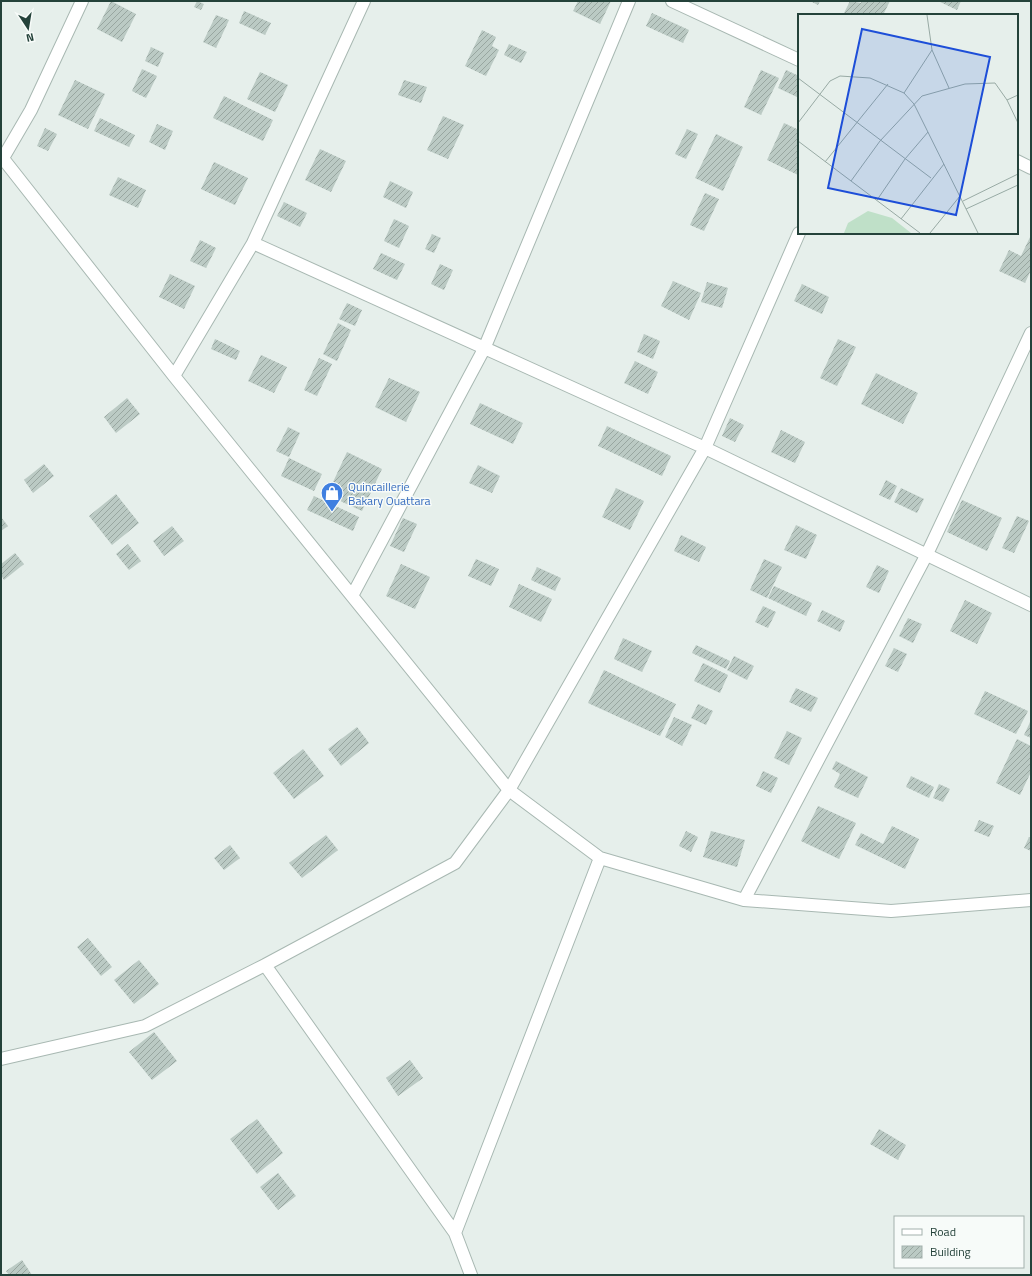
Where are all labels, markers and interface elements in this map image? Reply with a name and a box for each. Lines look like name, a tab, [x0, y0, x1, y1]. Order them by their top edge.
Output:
north arrow	[8, 8, 48, 48]
inset map	[798, 14, 1018, 234]
text: N	[25, 29, 35, 46]
place label: Quincaillerie Bakary Ouattara	[348, 477, 431, 510]
shop icon: Quincaillerie Bakary Ouattara	[319, 480, 345, 513]
legend	[894, 1216, 1024, 1268]
text: Road	[930, 1222, 956, 1241]
text: Building	[930, 1242, 971, 1261]

